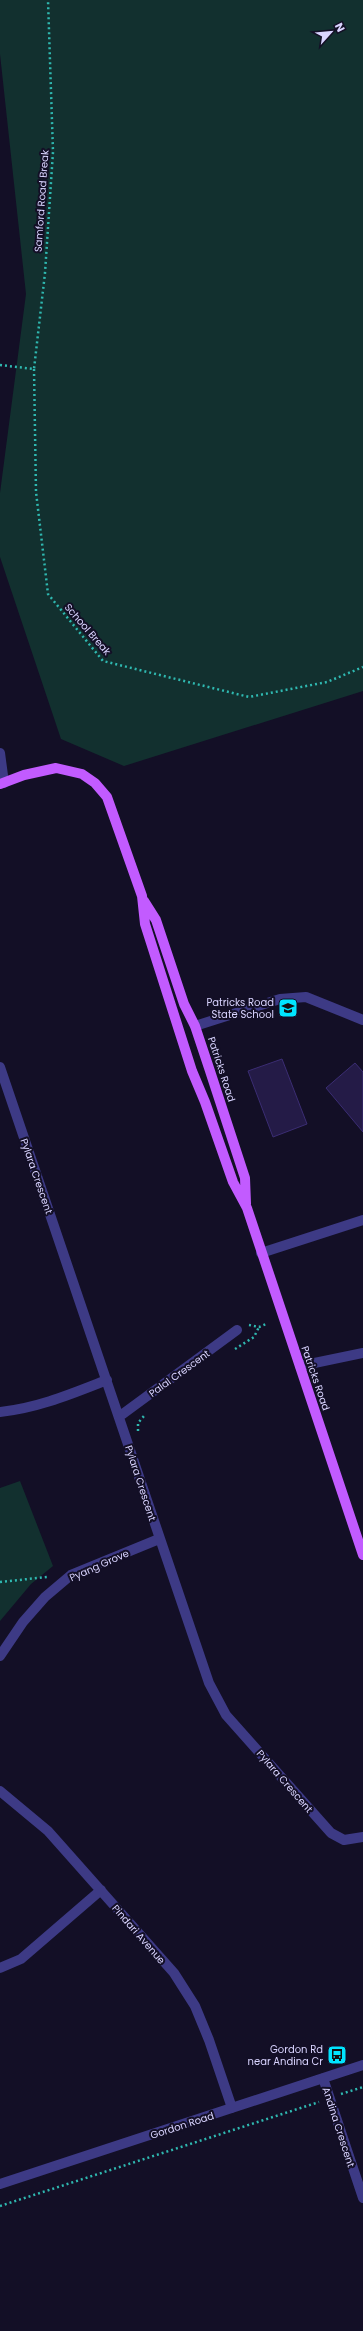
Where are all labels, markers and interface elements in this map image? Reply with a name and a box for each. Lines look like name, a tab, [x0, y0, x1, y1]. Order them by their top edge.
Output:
north arrow	[311, 12, 351, 52]
text: N	[331, 20, 349, 35]
street label: Samford Road Break	[30, 149, 53, 253]
street label: School Break	[61, 600, 115, 659]
place label: Patricks Road State School	[207, 995, 274, 1022]
school or university icon: Patricks Road State School	[277, 997, 299, 1019]
street label: Patricks Road	[204, 1035, 239, 1104]
street label: Pylara Crescent	[17, 1136, 57, 1216]
street label: Patricks Road	[297, 1344, 334, 1413]
street label: Palal Crescent	[146, 1346, 213, 1401]
street label: Pylara Crescent	[121, 1443, 160, 1523]
street label: Pyang Grove	[67, 1546, 131, 1585]
street label: Pylara Crescent	[253, 1747, 316, 1816]
street label: Pindari Avenue	[108, 1901, 169, 1967]
place label: Gordon Rd near Andina Cr	[248, 2042, 323, 2069]
bus stop icon: Gordon Rd near Andina Cr	[326, 2044, 348, 2066]
street label: Andina Crescent	[319, 2085, 359, 2169]
street label: Gordon Road	[148, 2108, 216, 2143]

